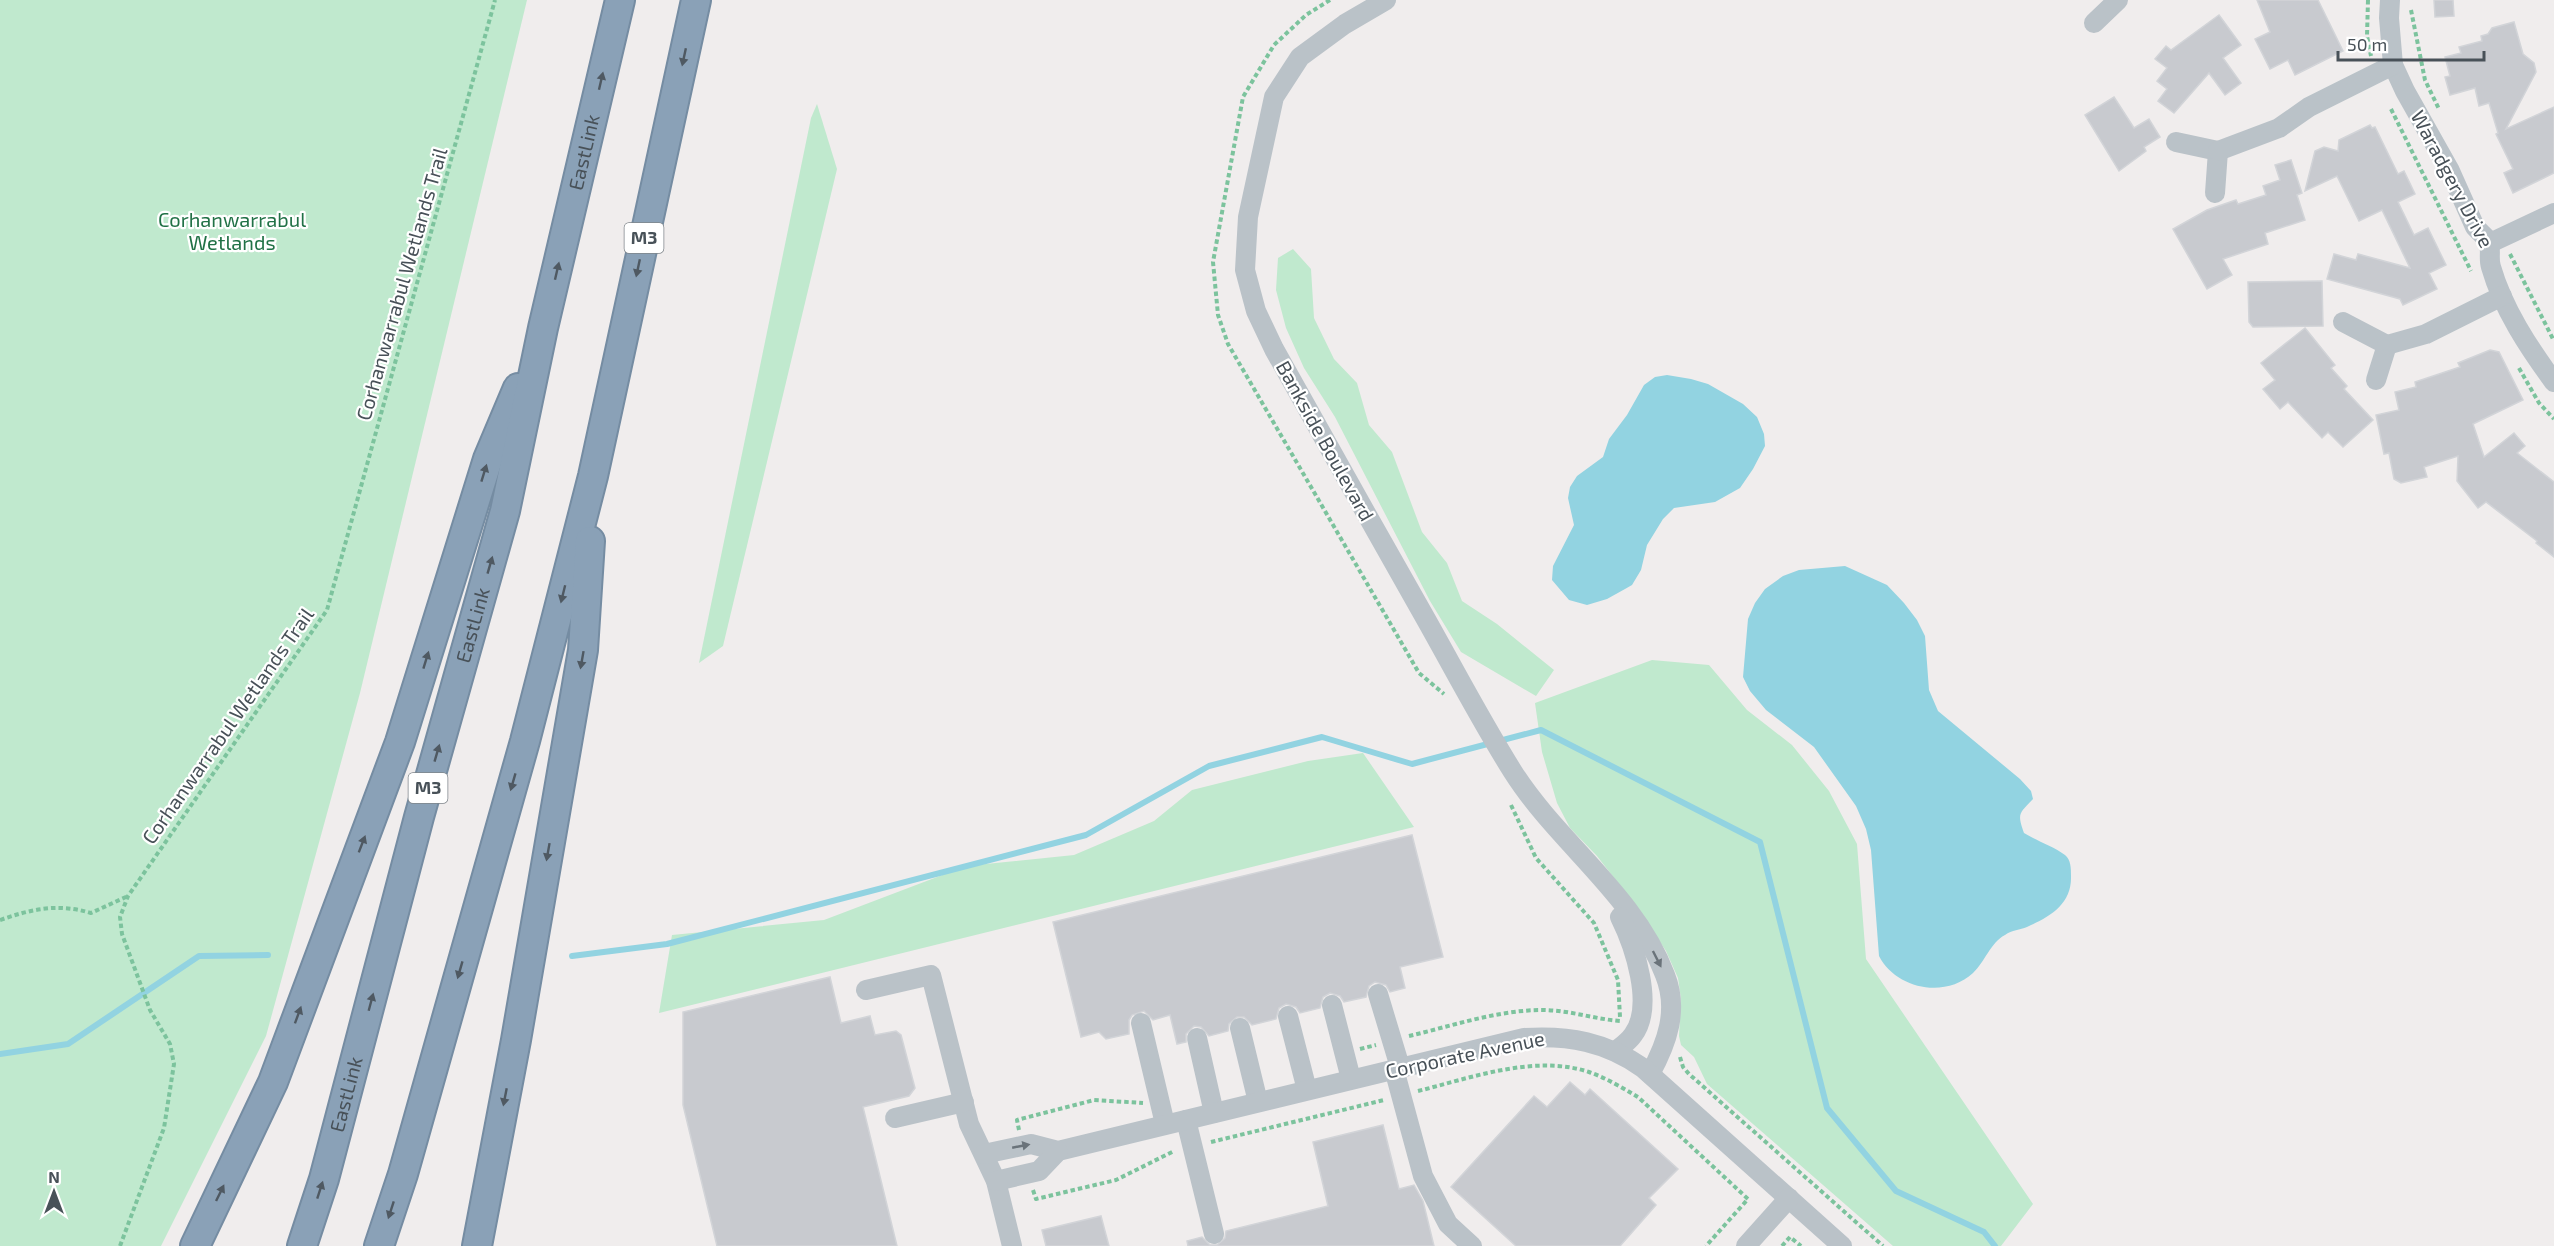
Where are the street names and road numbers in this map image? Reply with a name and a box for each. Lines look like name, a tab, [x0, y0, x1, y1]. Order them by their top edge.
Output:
street label: Waradgery Drive	[2407, 106, 2499, 251]
street label: EastLink	[563, 112, 604, 192]
street label: Corhanwarrabul Wetlands Trail	[351, 145, 452, 423]
road number: M3	[624, 223, 664, 253]
street label: Bankside Boulevard	[1272, 356, 1380, 525]
street label: EastLink	[450, 585, 494, 665]
street label: Corhanwarrabul Wetlands Trail	[136, 603, 318, 848]
road number: M3	[408, 773, 448, 803]
street label: Corporate Avenue	[1383, 1025, 1547, 1083]
street label: EastLink	[324, 1054, 367, 1134]

